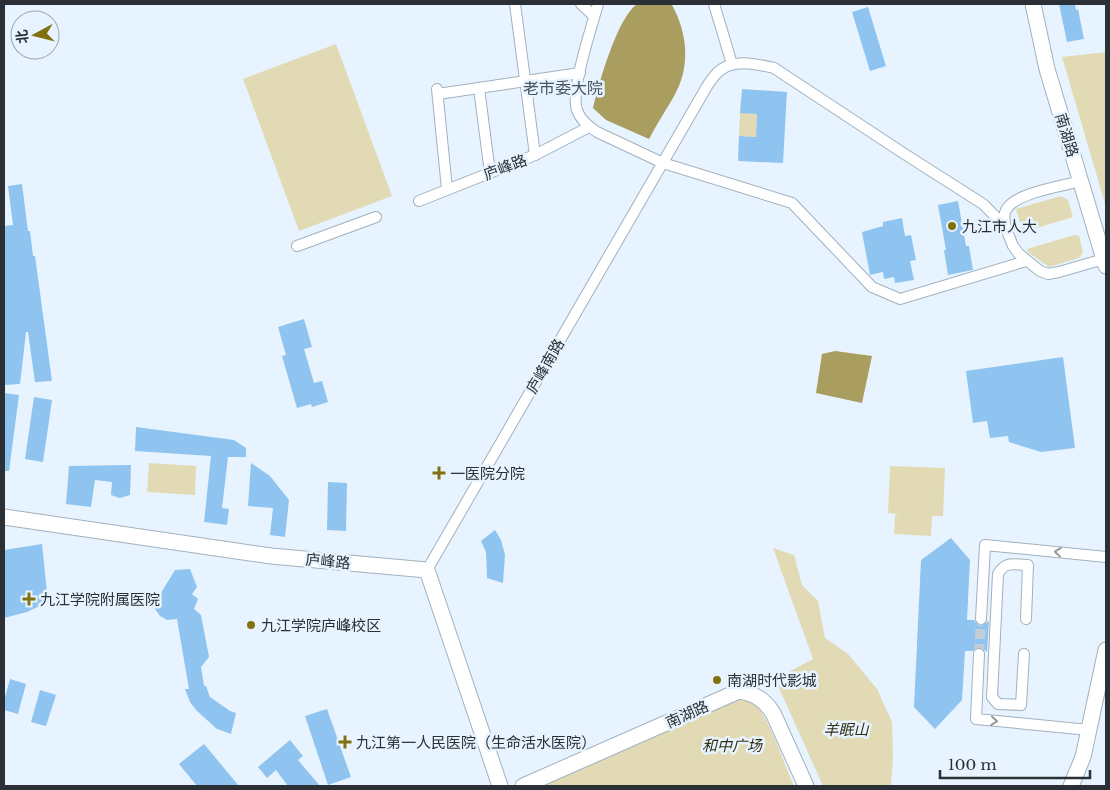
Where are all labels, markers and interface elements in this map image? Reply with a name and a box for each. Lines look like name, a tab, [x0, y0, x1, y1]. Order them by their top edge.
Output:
north arrow	[10, 10, 60, 60]
text: 北	[12, 29, 32, 45]
district label: 老市委大院	[523, 78, 603, 98]
street label: 南湖路	[1051, 111, 1083, 159]
street label: 庐峰路	[481, 150, 529, 184]
place label: 九江市人大	[962, 217, 1037, 236]
marker: 九江市人大	[946, 220, 958, 232]
street label: 庐峰南路	[522, 335, 568, 397]
place label: 一医院分院	[450, 464, 525, 483]
marker: 一医院分院	[432, 466, 446, 480]
one-way arrow	[1053, 547, 1061, 558]
street label: 庐峰路	[305, 550, 351, 572]
place label: 九江学院附属医院	[40, 590, 160, 609]
marker: 九江学院附属医院	[22, 592, 36, 606]
place label: 九江学院庐峰校区	[261, 616, 381, 635]
marker: 九江学院庐峰校区	[245, 619, 257, 631]
place label: 南湖时代影城	[727, 671, 817, 690]
marker: 南湖时代影城	[711, 674, 723, 686]
street label: 南湖路	[663, 696, 711, 732]
one-way arrow	[991, 715, 999, 726]
park label: 羊眠山	[823, 720, 869, 739]
place label: 九江第一人民医院（生命活水医院）	[356, 733, 596, 752]
marker: 九江第一人民医院（生命活水医院）	[338, 735, 352, 749]
park label: 和中广场	[702, 736, 764, 755]
scale bar	[940, 748, 1090, 780]
text: 100 m	[948, 755, 997, 774]

